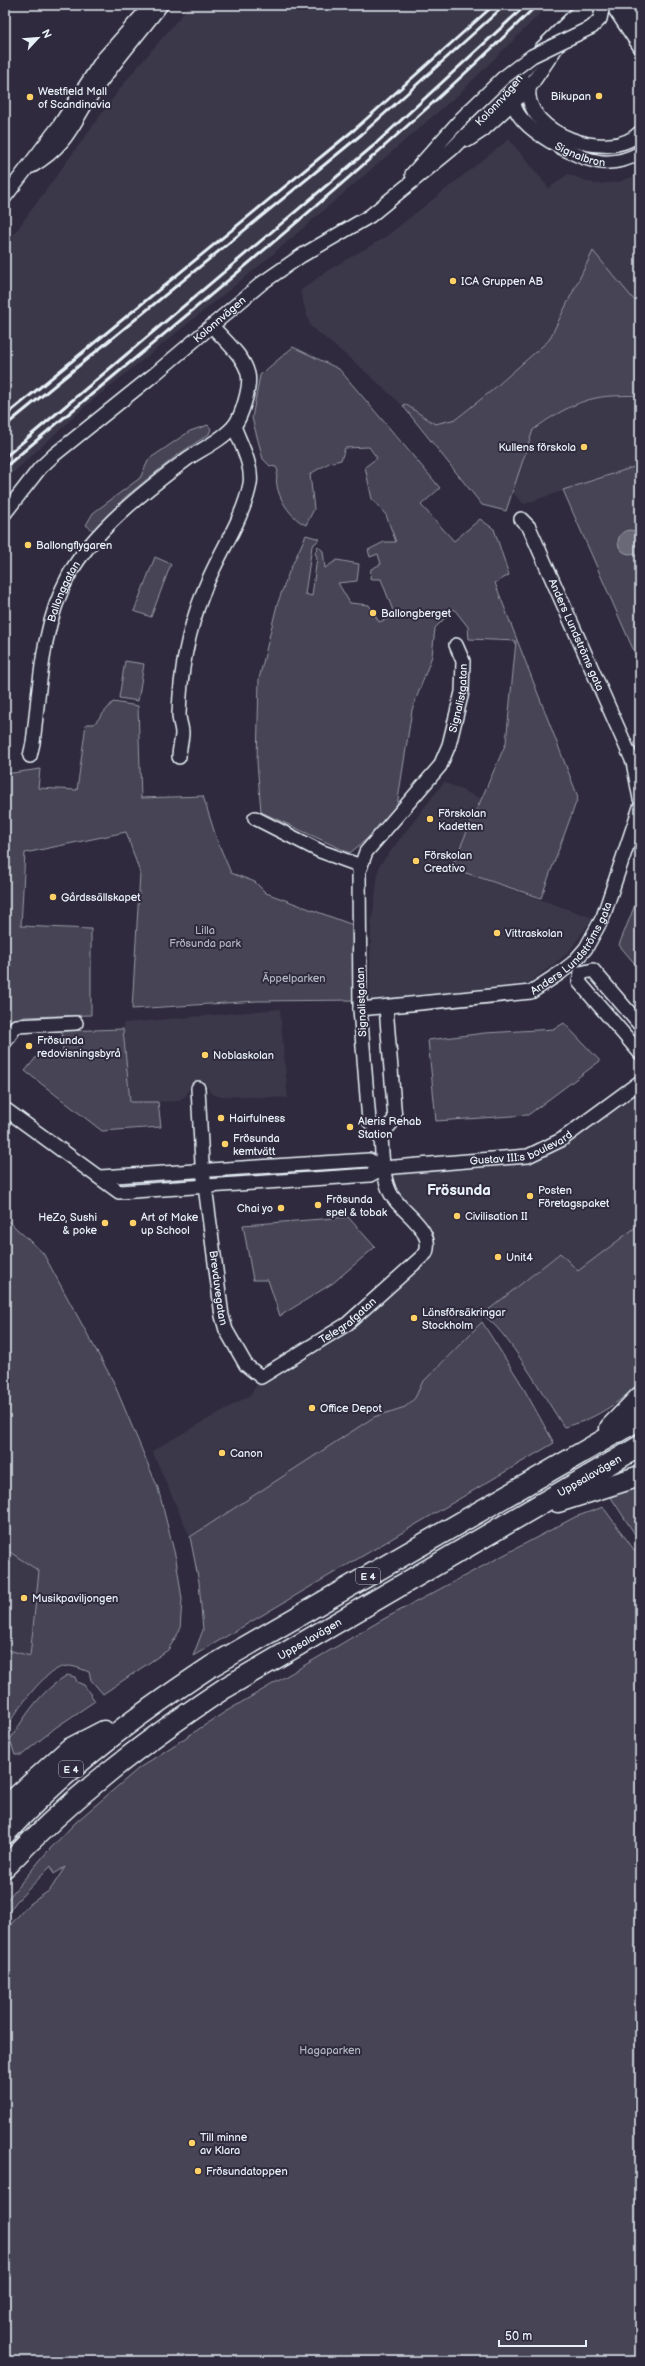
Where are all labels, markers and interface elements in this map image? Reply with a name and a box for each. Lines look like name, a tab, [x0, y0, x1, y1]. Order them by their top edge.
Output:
north arrow	[18, 18, 58, 58]
text: N	[39, 27, 54, 40]
street label: Kolonnvägen	[473, 72, 526, 129]
place label: Westfield Mall of Scandinavia	[38, 85, 111, 111]
place label: Bikupan	[551, 90, 591, 103]
marker: Bikupan	[594, 91, 604, 101]
marker: Westfield Mall of Scandinavia	[25, 92, 35, 102]
street label: Signalbron	[552, 140, 606, 169]
place label: ICA Gruppen AB	[461, 275, 543, 288]
marker: ICA Gruppen AB	[448, 276, 458, 286]
street label: Kolonnvägen	[191, 294, 249, 346]
place label: Kullens förskola	[498, 441, 576, 454]
marker: Kullens förskola	[579, 442, 589, 452]
place label: Ballongflygaren	[36, 539, 112, 552]
marker: Ballongflygaren	[23, 540, 33, 550]
street label: Ballonggatan	[45, 559, 83, 623]
street label: Anders Lundströms gata	[546, 577, 607, 693]
place label: Ballongberget	[381, 607, 452, 620]
marker: Ballongberget	[368, 608, 378, 618]
street label: Signalistgatan	[446, 664, 470, 734]
place label: Förskolan Kadetten	[438, 807, 486, 833]
marker: Förskolan Kadetten	[425, 814, 435, 824]
place label: Förskolan Creativo	[424, 849, 472, 875]
marker: Förskolan Creativo	[411, 856, 421, 866]
place label: Gårdssällskapet	[61, 891, 141, 904]
marker: Gårdssällskapet	[48, 892, 58, 902]
street label: Anders Lundströms gata	[528, 900, 615, 998]
park label: Lilla Frösunda park	[169, 924, 241, 950]
place label: Vittraskolan	[505, 927, 563, 940]
marker: Vittraskolan	[492, 928, 502, 938]
street label: Signalistgatan	[354, 967, 369, 1037]
park label: Äppelparken	[263, 971, 325, 985]
place label: Frösunda redovisningsbyrå	[37, 1034, 121, 1060]
marker: Frösunda redovisningsbyrå	[24, 1041, 34, 1051]
place label: Noblaskolan	[213, 1049, 274, 1062]
marker: Noblaskolan	[200, 1050, 210, 1060]
place label: Hairfulness	[229, 1112, 286, 1125]
marker: Hairfulness	[216, 1113, 226, 1123]
place label: Aleris Rehab Station	[358, 1115, 421, 1141]
marker: Aleris Rehab Station	[345, 1122, 355, 1132]
street label: Gustav III:s boulevard	[469, 1128, 575, 1168]
place label: Frösunda kemtvätt	[233, 1132, 280, 1158]
marker: Frösunda kemtvätt	[220, 1139, 230, 1149]
district label: Frösunda	[427, 1181, 491, 1200]
place label: Posten Företagspaket	[538, 1184, 610, 1210]
marker: Posten Företagspaket	[525, 1191, 535, 1201]
place label: Frösunda spel & tobak	[326, 1193, 388, 1219]
marker: Frösunda spel & tobak	[313, 1200, 323, 1210]
place label: Chai yo	[237, 1202, 273, 1215]
marker: Chai yo	[276, 1203, 286, 1213]
place label: Civilisation II	[465, 1210, 528, 1223]
place label: HeZo, Sushi & poke	[38, 1211, 97, 1237]
place label: Art of Make up School	[141, 1211, 199, 1237]
marker: Civilisation II	[452, 1211, 462, 1221]
marker: HeZo, Sushi & poke	[100, 1218, 110, 1228]
marker: Art of Make up School	[128, 1218, 138, 1228]
street label: Brevduvegatan	[207, 1250, 230, 1327]
place label: Unit4	[506, 1251, 533, 1264]
marker: Unit4	[493, 1252, 503, 1262]
street label: Telegrafgatan	[317, 1295, 379, 1347]
place label: Länsförsäkringar Stockholm	[422, 1306, 506, 1332]
marker: Länsförsäkringar Stockholm	[409, 1313, 419, 1323]
place label: Office Depot	[320, 1402, 382, 1415]
marker: Office Depot	[307, 1403, 317, 1413]
place label: Canon	[230, 1447, 263, 1460]
marker: Canon	[217, 1448, 227, 1458]
street label: Uppsalavägen	[555, 1452, 624, 1500]
road number: E 4	[356, 1568, 380, 1584]
place label: Musikpaviljongen	[32, 1592, 118, 1605]
marker: Musikpaviljongen	[19, 1593, 29, 1603]
street label: Uppsalavägen	[275, 1616, 344, 1663]
road number: E 4	[59, 1761, 83, 1777]
park label: Hagaparken	[299, 2044, 361, 2057]
place label: Till minne av Klara	[200, 2131, 248, 2157]
marker: Till minne av Klara	[187, 2138, 197, 2148]
place label: Frösundatoppen	[206, 2165, 288, 2178]
marker: Frösundatoppen	[193, 2166, 203, 2176]
scale bar	[499, 2322, 586, 2348]
text: 50 m	[505, 2329, 532, 2344]

